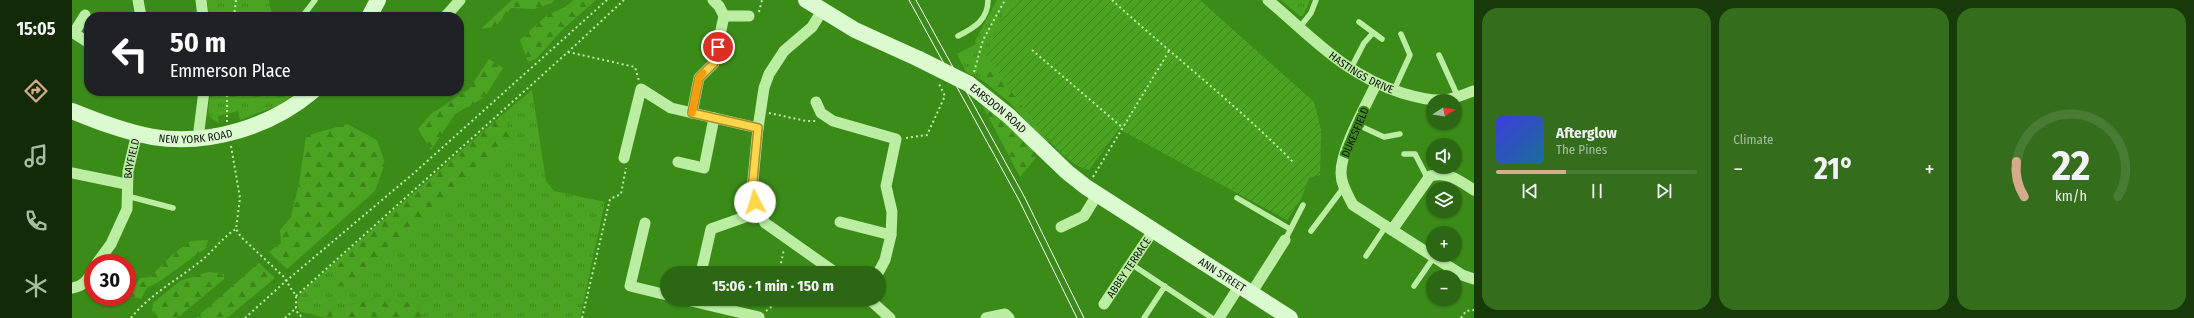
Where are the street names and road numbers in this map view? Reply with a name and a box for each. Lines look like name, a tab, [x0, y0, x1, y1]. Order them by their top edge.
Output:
street label: HASTINGS DRIVE	[1326, 49, 1395, 96]
street label: EARSDON ROAD	[967, 81, 1029, 136]
street label: DUKESFIELD	[1339, 105, 1372, 159]
street label: NEW YORK ROAD	[158, 127, 234, 146]
street label: BAYFIELD	[122, 137, 142, 179]
street label: ABBEY TERRACE	[1104, 235, 1154, 300]
street label: ANN STREET	[1196, 255, 1249, 295]

